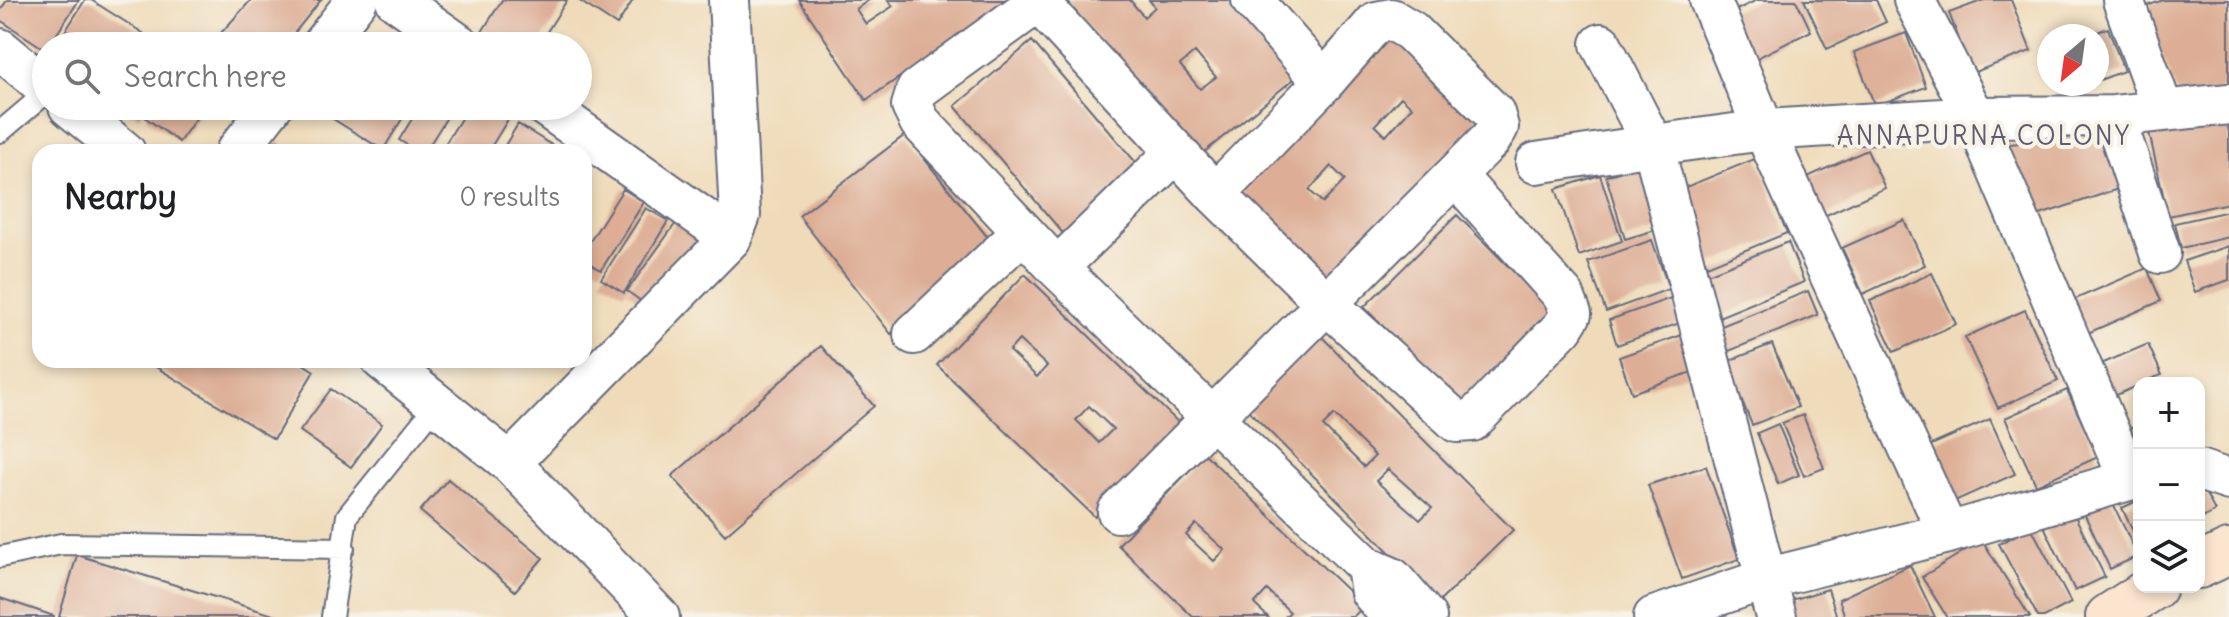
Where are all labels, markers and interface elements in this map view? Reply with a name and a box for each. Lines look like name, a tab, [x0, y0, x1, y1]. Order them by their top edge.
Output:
north arrow	[2037, 24, 2109, 96]
search box	[32, 32, 592, 120]
icon: search	[60, 54, 104, 98]
text: Search here	[124, 57, 287, 95]
district label: ANNAPURNA COLONY	[1837, 119, 2131, 152]
text: Nearby	[64, 175, 177, 218]
text: 0 results	[459, 180, 560, 213]
map controls	[2133, 377, 2205, 593]
button: +	[2133, 377, 2205, 449]
button: −	[2133, 449, 2205, 521]
button: layers	[2133, 521, 2205, 593]

